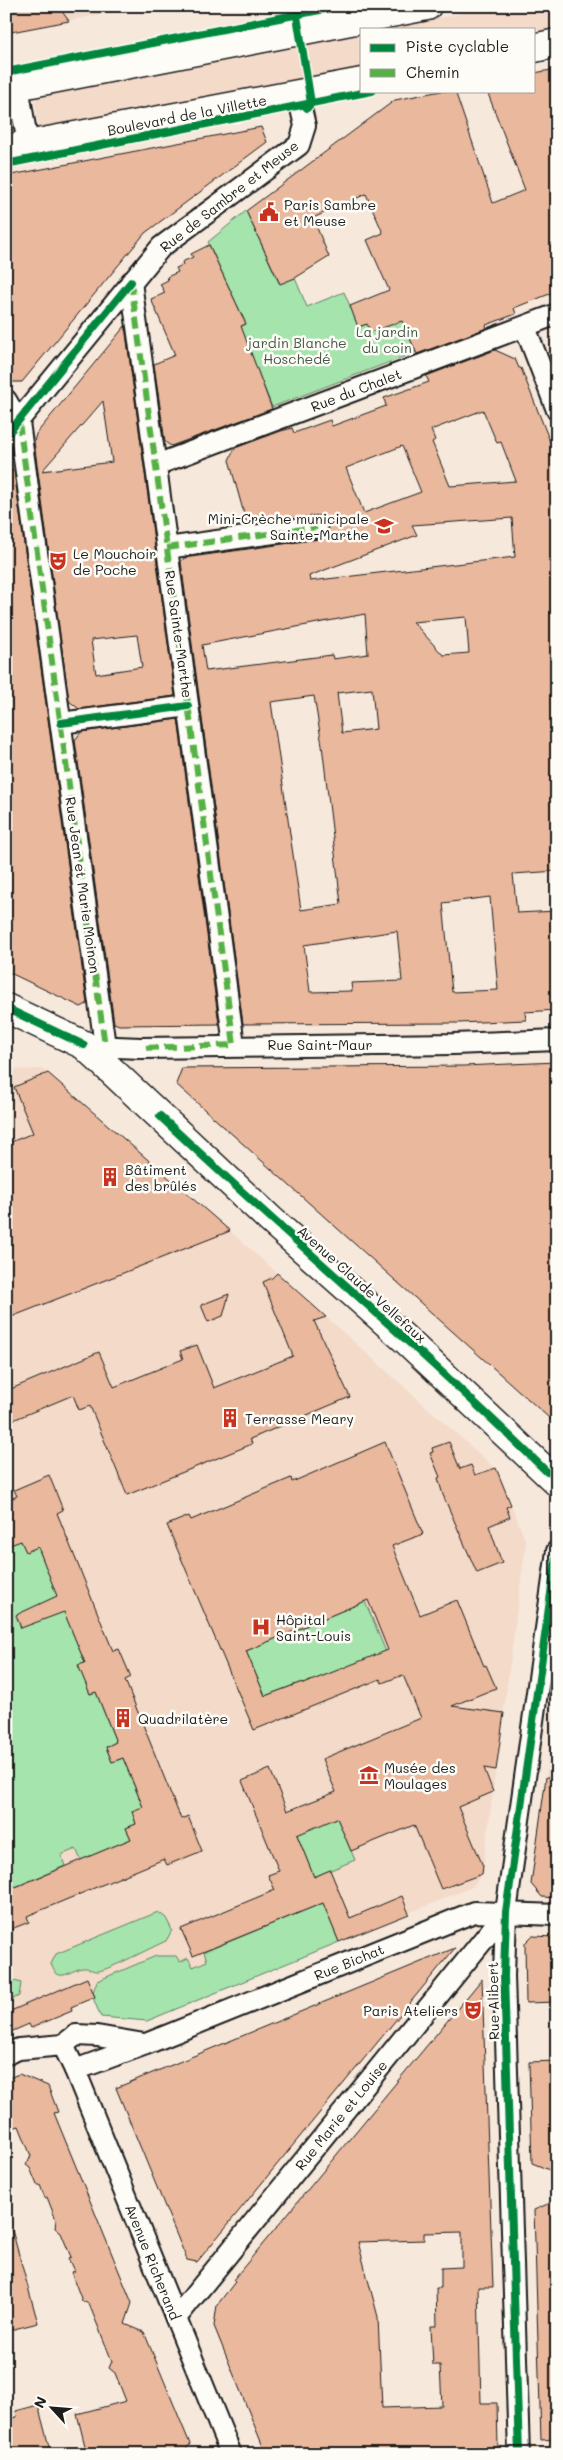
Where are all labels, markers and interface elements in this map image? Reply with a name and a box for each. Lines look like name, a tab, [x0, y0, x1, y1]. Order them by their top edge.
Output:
legend	[360, 28, 536, 92]
text: Piste cyclable	[406, 36, 509, 56]
text: Chemin	[406, 62, 459, 82]
street label: Boulevard de la Villette	[106, 90, 268, 140]
street label: Rue de Sambre et Meuse	[156, 136, 302, 256]
place label: Paris Sambre et Meuse	[284, 195, 376, 230]
public building icon: Paris Sambre et Meuse	[258, 201, 280, 223]
park label: La jardin du coin	[356, 322, 418, 357]
park label: jardin Blanche Hoschedé	[245, 333, 347, 368]
street label: Rue du Chalet	[308, 364, 404, 416]
place label: Mini-Crèche municipale Sainte-Marthe	[208, 509, 369, 544]
school or university icon: Mini-Crèche municipale Sainte-Marthe	[373, 515, 395, 537]
place label: Le Mouchoir de Poche	[73, 544, 156, 579]
theatre icon: Le Mouchoir de Poche	[47, 550, 69, 572]
street label: Rue Sainte-Marthe	[161, 569, 197, 699]
street label: Rue Jean et Marie Moinon	[61, 795, 105, 975]
street label: Rue Saint-Maur	[267, 1035, 373, 1054]
place label: Bâtiment des brûlés	[125, 1160, 197, 1195]
building icon: Bâtiment des brûlés	[99, 1166, 121, 1188]
street label: Avenue Claude Vellefaux	[294, 1221, 430, 1347]
building icon: Terrasse Meary	[219, 1407, 241, 1429]
place label: Terrasse Meary	[245, 1409, 354, 1428]
place label: Hôpital Saint-Louis	[276, 1610, 351, 1645]
hospital icon: Hôpital Saint-Louis	[250, 1616, 272, 1638]
building icon: Quadrilatère	[112, 1707, 134, 1729]
place label: Quadrilatère	[138, 1709, 228, 1728]
place label: Musée des Moulages	[384, 1758, 456, 1793]
museum icon: Musée des Moulages	[358, 1764, 380, 1786]
street label: Rue Bichat	[311, 1939, 387, 1985]
street label: Rue Alibert	[483, 1962, 503, 2040]
theatre icon: Paris Ateliers	[462, 1999, 484, 2021]
place label: Paris Ateliers	[363, 2001, 458, 2020]
street label: Rue Marie et Louise	[291, 2056, 391, 2174]
street label: Avenue Richerand	[121, 2201, 185, 2323]
north arrow	[28, 2382, 78, 2432]
text: N	[29, 2393, 51, 2411]

